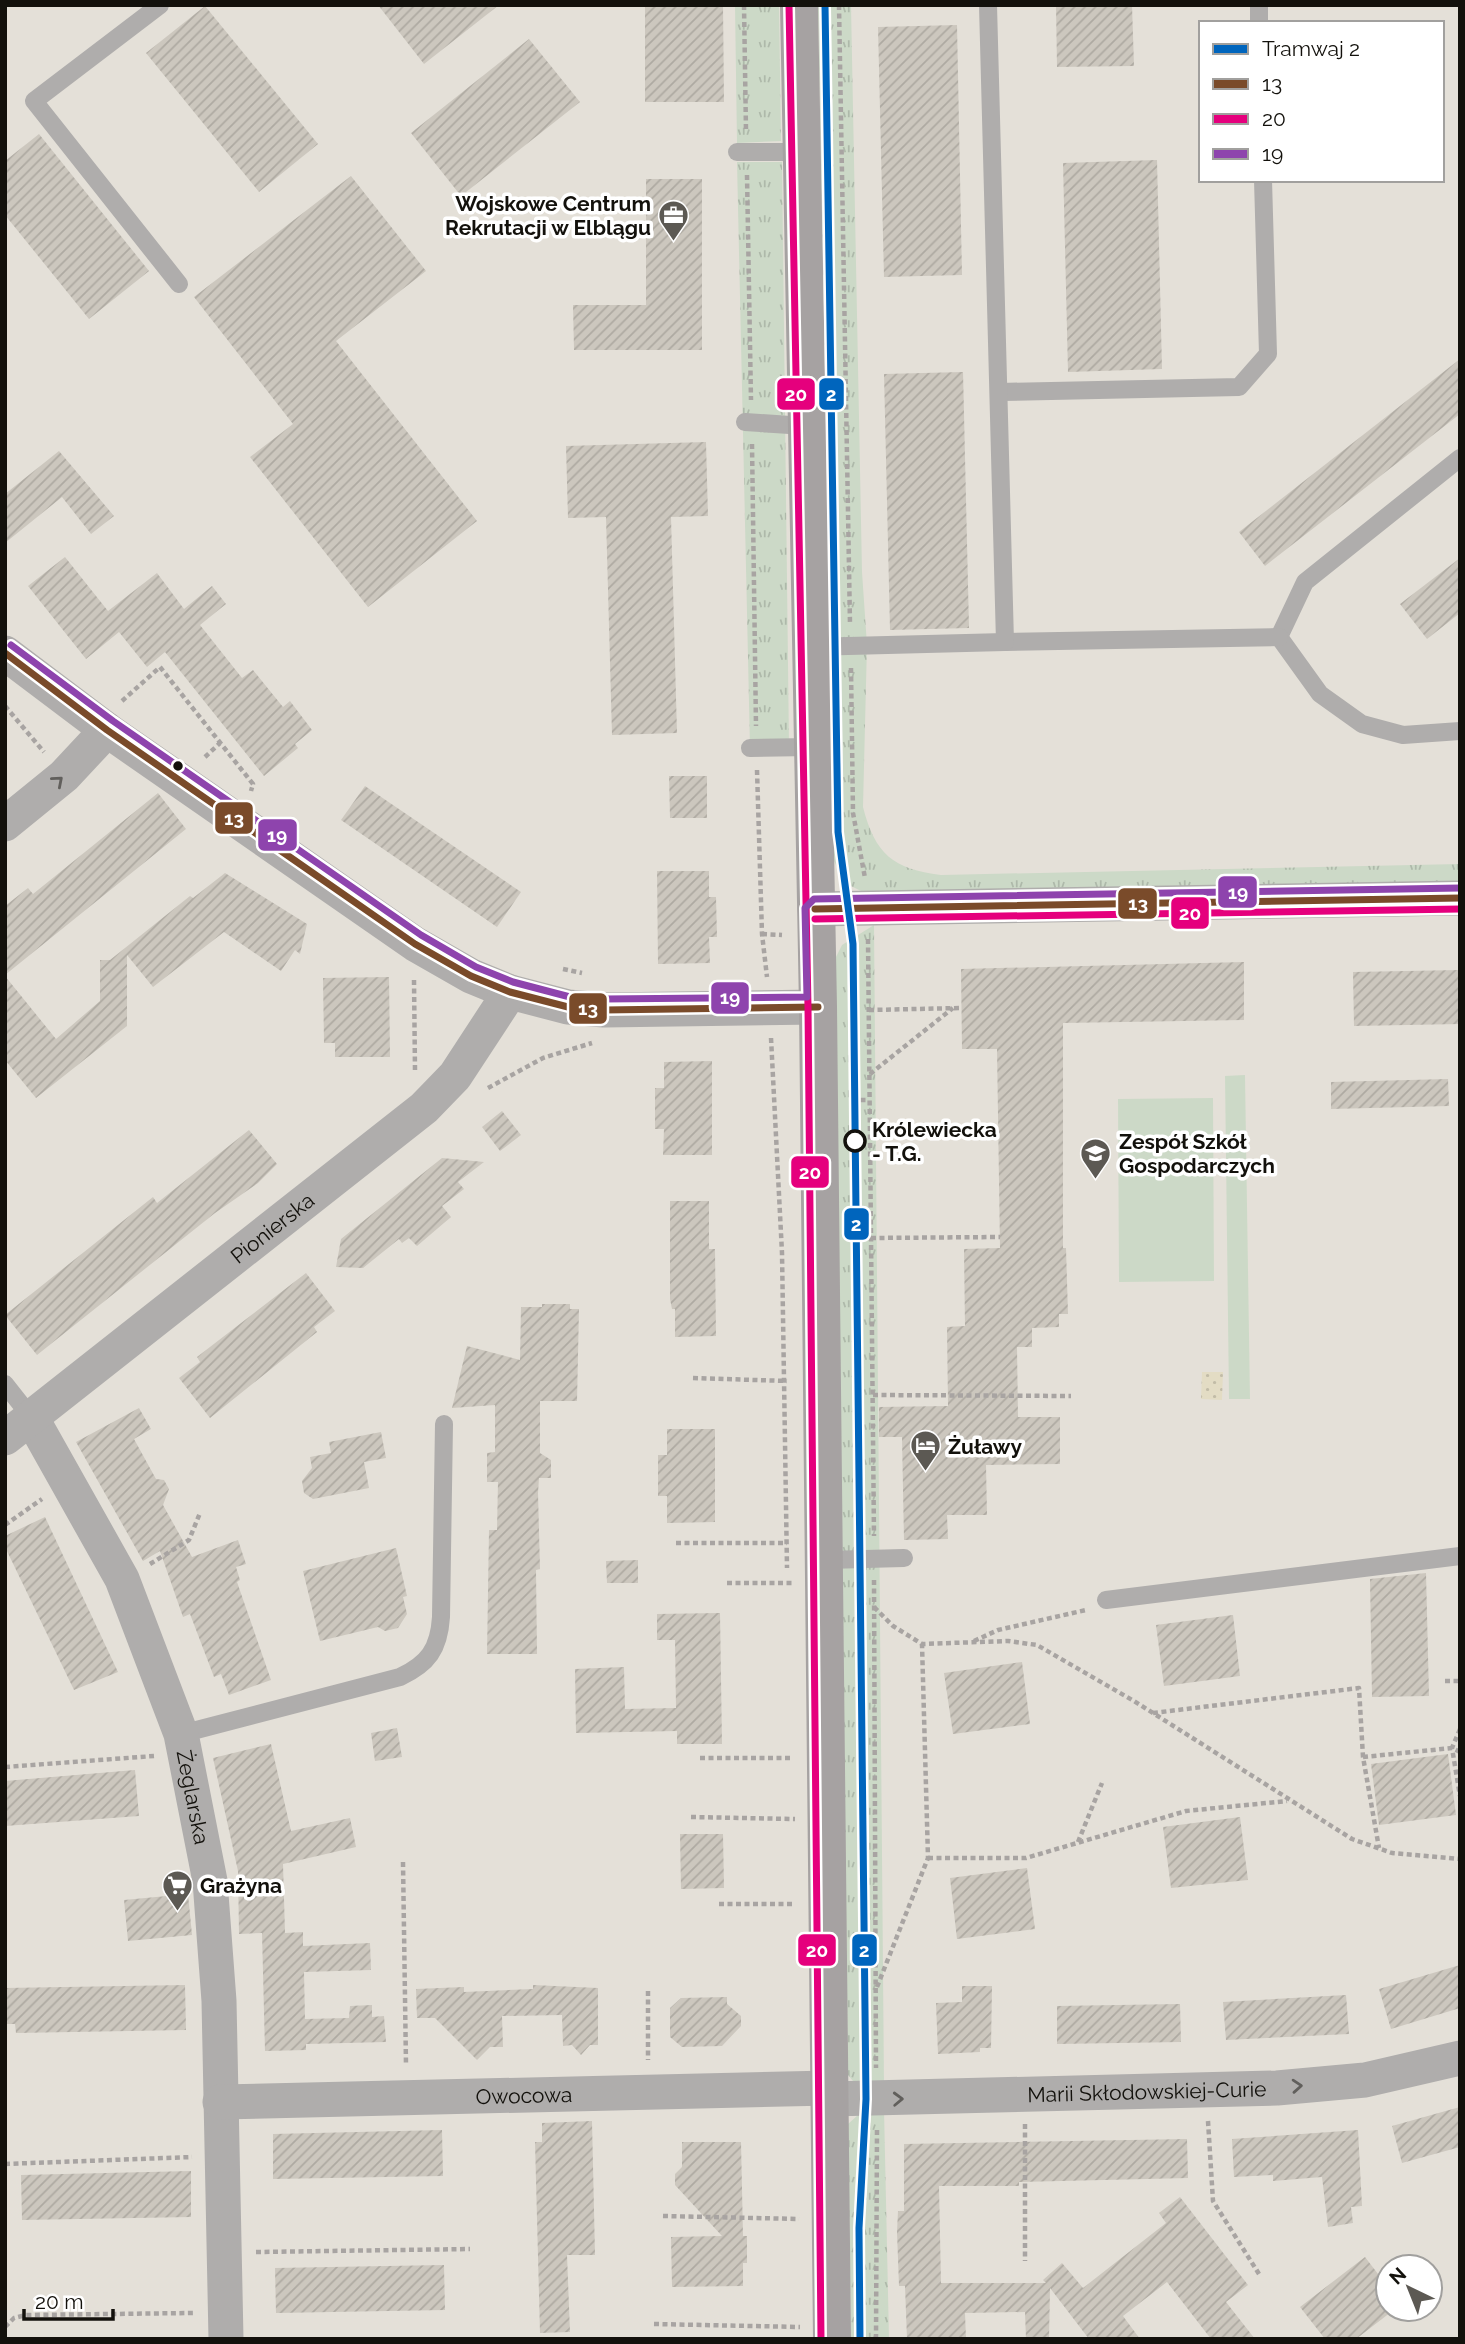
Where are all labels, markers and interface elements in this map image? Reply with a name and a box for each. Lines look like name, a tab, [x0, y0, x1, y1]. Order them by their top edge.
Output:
legend	[1199, 21, 1444, 182]
text: Tramwaj 2	[1262, 36, 1360, 61]
text: 13	[1262, 71, 1282, 96]
text: 20	[1262, 106, 1286, 131]
text: 19	[1262, 141, 1283, 166]
place label: Wojskowe Centrum Rekrutacji w Elblągu	[445, 191, 651, 240]
office icon: Wojskowe Centrum Rekrutacji w Elblągu	[657, 198, 691, 242]
line badge: 20	[776, 377, 816, 411]
line badge: 2	[818, 377, 845, 411]
text: 20	[785, 383, 807, 405]
text: 2	[826, 383, 836, 405]
unlabelled marker	[171, 759, 185, 773]
one-way arrow	[50, 777, 63, 789]
line badge: 13	[214, 801, 254, 835]
text: 13	[224, 807, 244, 829]
line badge: 19	[257, 818, 298, 852]
text: 19	[267, 824, 287, 846]
line badge: 19	[1217, 875, 1258, 909]
text: 19	[1228, 881, 1248, 903]
line badge: 13	[1117, 887, 1158, 920]
text: 13	[1128, 892, 1148, 914]
line badge: 20	[1170, 896, 1210, 930]
text: 20	[1179, 902, 1201, 924]
line badge: 19	[710, 981, 750, 1015]
text: 19	[720, 986, 740, 1008]
line badge: 13	[568, 992, 608, 1025]
text: 13	[578, 997, 598, 1019]
place label: Królewiecka - T.G.	[872, 1117, 997, 1166]
place label: Zespół Szkół Gospodarczych	[1119, 1129, 1275, 1178]
marker: Królewiecka - T.G.	[844, 1130, 866, 1152]
school or university icon: Zespół Szkół Gospodarczych	[1079, 1136, 1113, 1180]
line badge: 20	[790, 1155, 830, 1189]
text: 20	[799, 1161, 821, 1183]
street label: Pionierska	[225, 1187, 319, 1268]
line badge: 2	[843, 1207, 870, 1241]
text: 2	[851, 1213, 861, 1235]
hotel icon: Żuławy	[908, 1429, 942, 1473]
place label: Żuławy	[948, 1434, 1022, 1459]
street label: Żeglarska	[172, 1748, 215, 1846]
supermarket icon: Grażyna	[160, 1868, 194, 1912]
place label: Grażyna	[200, 1873, 282, 1898]
line badge: 20	[797, 1933, 837, 1967]
line badge: 2	[851, 1933, 878, 1967]
text: 20	[806, 1939, 828, 1961]
text: 2	[859, 1939, 869, 1961]
street label: Marii Skłodowskiej-Curie	[1027, 2076, 1267, 2107]
one-way arrow	[1292, 2079, 1303, 2094]
street label: Owocowa	[475, 2081, 573, 2109]
one-way arrow	[893, 2091, 904, 2106]
north arrow	[1374, 2253, 1444, 2323]
text: N	[1385, 2263, 1410, 2289]
scale bar	[24, 2278, 114, 2322]
text: 20 m	[35, 2289, 83, 2314]

